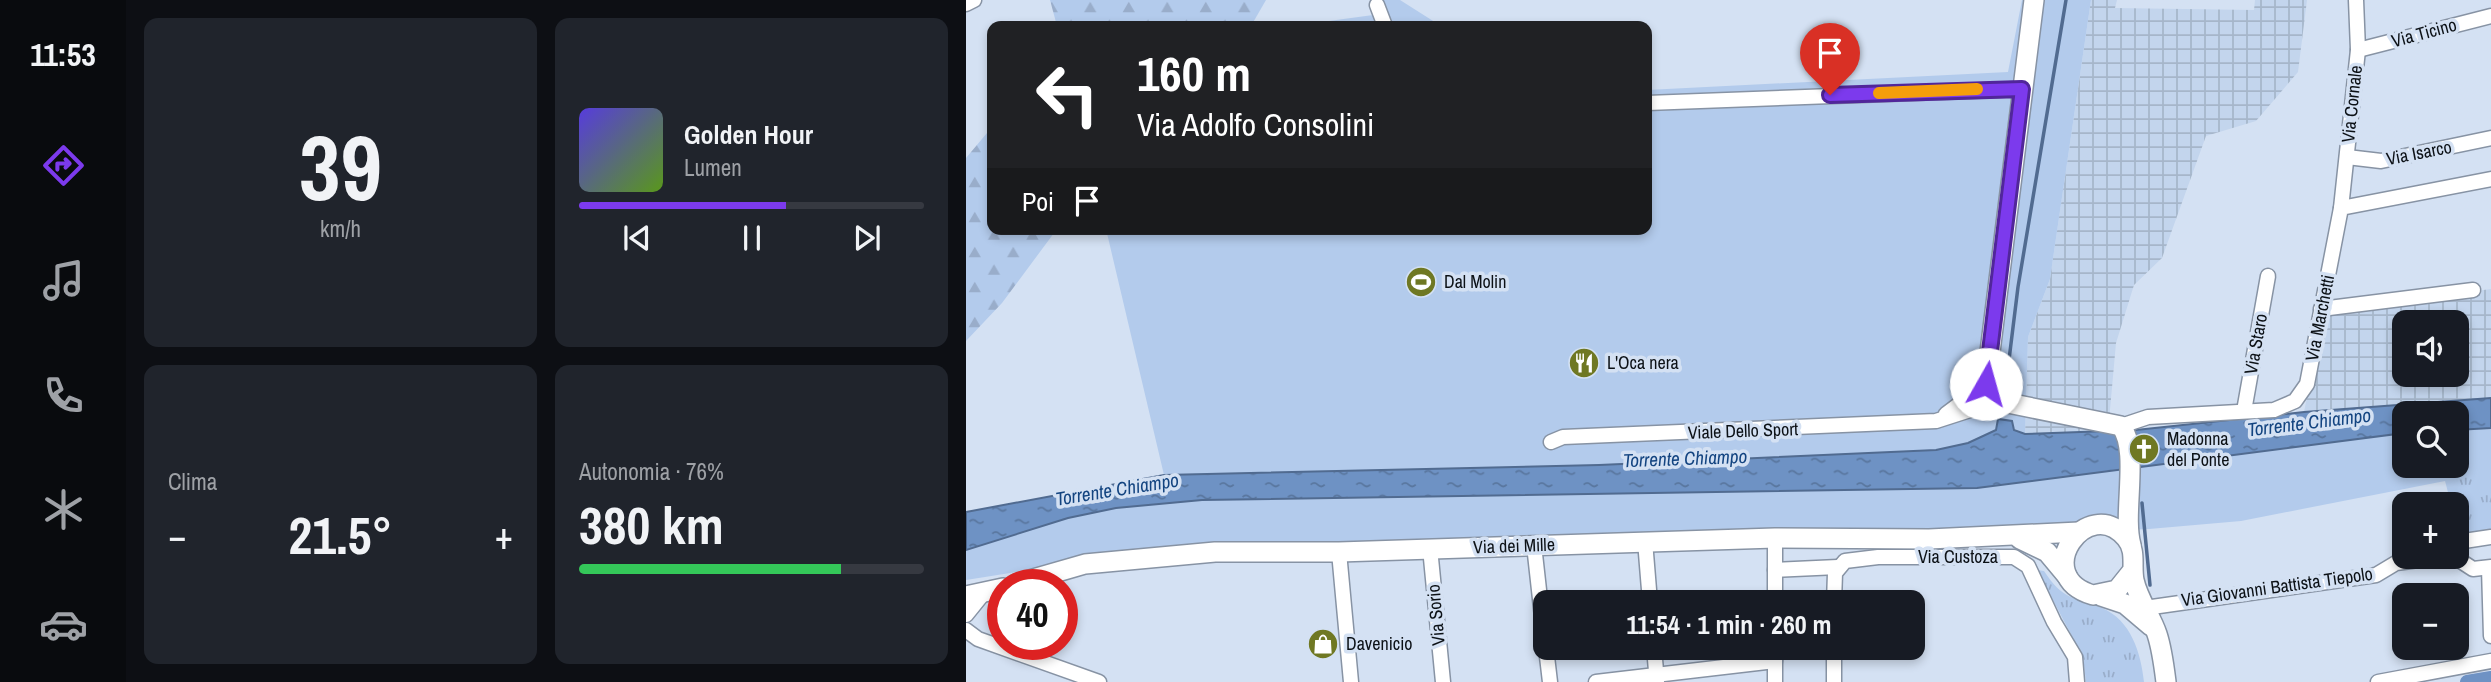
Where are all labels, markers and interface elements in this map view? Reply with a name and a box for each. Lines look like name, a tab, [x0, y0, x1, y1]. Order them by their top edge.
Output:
street label: Via Ticino	[2389, 12, 2459, 53]
pin	[1800, 23, 1860, 95]
text: 11:53	[30, 33, 96, 76]
icon: arrive	[1811, 34, 1849, 72]
text: 160 m	[1137, 40, 1251, 106]
icon: left	[1022, 49, 1113, 140]
street label: Via Cornale	[2335, 64, 2368, 144]
text: Via Adolfo Consolini	[1137, 103, 1374, 146]
text: 39	[299, 106, 382, 228]
text: Golden Hour	[684, 117, 813, 152]
street label: Via Isarco	[2384, 134, 2454, 171]
icon: directions	[39, 141, 88, 190]
text: Lumen	[684, 152, 742, 183]
icon: arrive	[1068, 182, 1106, 220]
text: Poi	[1022, 184, 1054, 219]
text: km/h	[320, 213, 361, 244]
icon: previous	[618, 219, 656, 257]
icon: pause	[733, 219, 771, 257]
icon: next	[848, 219, 886, 257]
icon: music	[39, 256, 88, 305]
sports icon: Dal Molin	[1404, 265, 1438, 299]
place label: Dal Molin	[1444, 269, 1506, 294]
street label: Via Marchetti	[2299, 273, 2340, 363]
map controls	[2392, 310, 2469, 660]
button: sound	[2392, 310, 2469, 387]
street label: Via Staro	[2238, 312, 2273, 376]
restaurant icon: L'Oca nera	[1567, 346, 1601, 380]
position arrow	[1949, 347, 2023, 421]
place label: L'Oca nera	[1607, 350, 1679, 375]
icon: phone	[39, 371, 88, 420]
water label: Torrente Chiampo	[2246, 401, 2373, 442]
button: search	[2392, 401, 2469, 478]
street label: Viale Dello Sport	[1687, 416, 1799, 445]
place label: Madonna del Ponte	[2167, 426, 2229, 472]
church icon: Madonna del Ponte	[2127, 432, 2161, 466]
water label: Torrente Chiampo	[1622, 443, 1748, 473]
text: Autonomia · 76%	[579, 456, 724, 487]
text: Clima	[168, 466, 217, 497]
water label: Torrente Chiampo	[1054, 466, 1181, 512]
icon: climate	[39, 485, 88, 534]
text: 380 km	[579, 490, 724, 560]
button: +	[2392, 492, 2469, 569]
text: 21.5°	[289, 500, 392, 570]
text: −	[168, 510, 186, 561]
text: +	[495, 510, 513, 561]
street label: Via dei Mille	[1473, 532, 1555, 559]
street label: Via Custoza	[1918, 544, 1998, 569]
street label: Via Giovanni Battista Tiepolo	[2180, 561, 2374, 612]
speed limit sign: 40	[987, 569, 1078, 660]
street label: Via Sorio	[1420, 583, 1451, 647]
button: −	[2392, 583, 2469, 660]
icon: car	[39, 600, 88, 649]
text: 11:54 · 1 min · 260 m	[1626, 607, 1832, 642]
shop icon: Davenicio	[1306, 627, 1340, 661]
place label: Davenicio	[1346, 631, 1412, 656]

